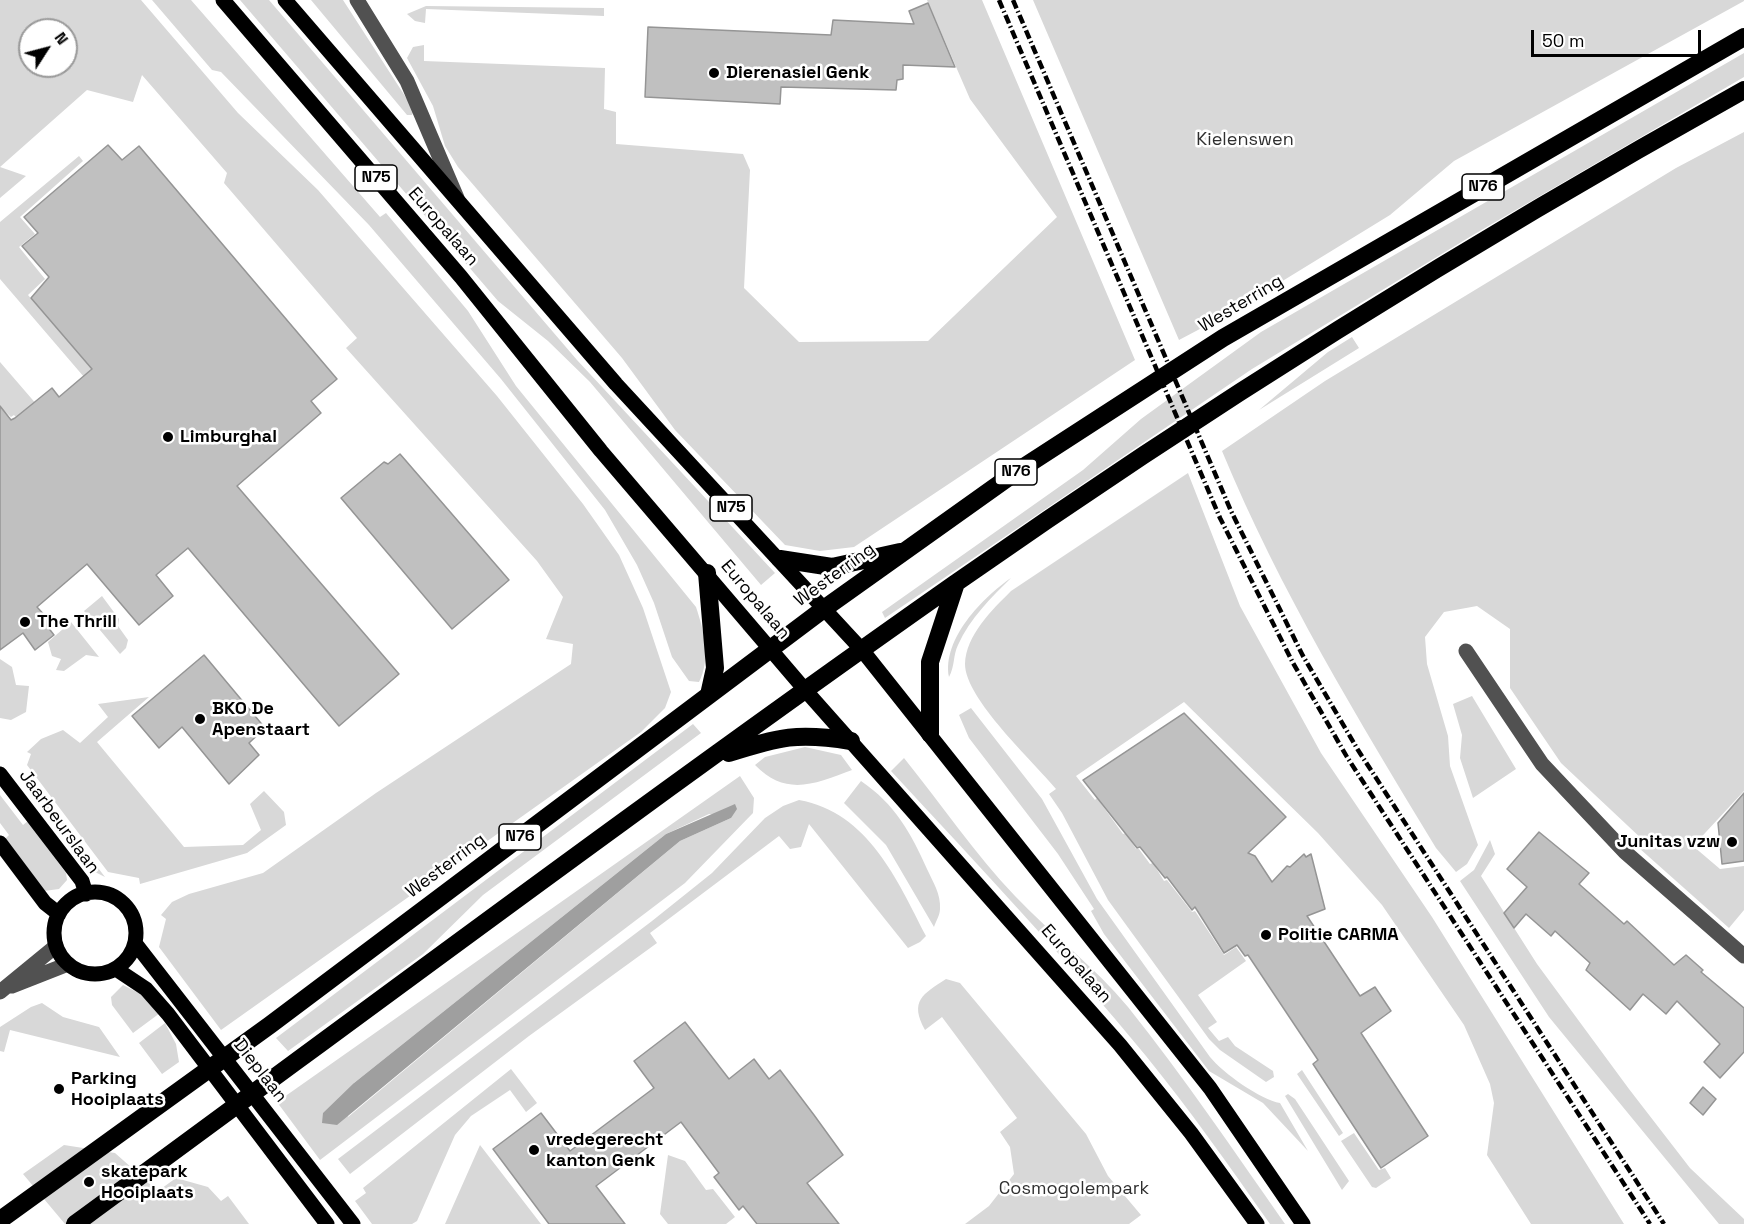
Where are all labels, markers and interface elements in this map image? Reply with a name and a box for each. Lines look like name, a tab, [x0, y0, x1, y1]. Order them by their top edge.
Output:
north arrow	[18, 18, 78, 78]
scale bar	[1534, 18, 1704, 56]
text: N	[50, 28, 73, 49]
text: 50 m	[1542, 29, 1584, 52]
place label: Dierenasiel Genk	[726, 62, 869, 84]
marker: Dierenasiel Genk	[707, 66, 721, 80]
park label: Kielenswen	[1196, 129, 1294, 151]
road number: N75	[355, 165, 397, 191]
road number: N76	[1462, 174, 1504, 200]
street label: Europalaan	[403, 183, 483, 271]
street label: Westerring	[1195, 270, 1287, 338]
place label: Limburghal	[180, 426, 277, 448]
marker: Limburghal	[161, 430, 175, 444]
road number: N76	[995, 459, 1037, 485]
road number: N75	[710, 495, 752, 521]
street label: Westerring	[790, 538, 880, 612]
street label: Europalaan	[716, 556, 794, 644]
place label: The Thrill	[37, 611, 117, 633]
marker: The Thrill	[18, 615, 32, 629]
place label: BKO De Apenstaart	[212, 698, 310, 740]
marker: BKO De Apenstaart	[193, 712, 207, 726]
street label: Jaarbeurslaan	[14, 766, 104, 878]
road number: N76	[499, 824, 541, 850]
street label: Westerring	[402, 829, 490, 903]
place label: Junitas vzw	[1617, 831, 1720, 853]
marker: Junitas vzw	[1725, 835, 1739, 849]
street label: Europalaan	[1036, 920, 1116, 1008]
place label: Politie CARMA	[1278, 924, 1399, 946]
marker: Politie CARMA	[1259, 928, 1273, 942]
street label: Dieplaan	[228, 1035, 292, 1107]
place label: Parking Hooiplaats	[71, 1068, 164, 1110]
marker: Parking Hooiplaats	[52, 1082, 66, 1096]
place label: vredegerecht kanton Genk	[546, 1129, 664, 1172]
marker: vredegerecht kanton Genk	[527, 1143, 541, 1157]
place label: skatepark Hooiplaats	[101, 1161, 194, 1204]
marker: skatepark Hooiplaats	[82, 1175, 96, 1189]
park label: Cosmogolempark	[999, 1178, 1149, 1200]

